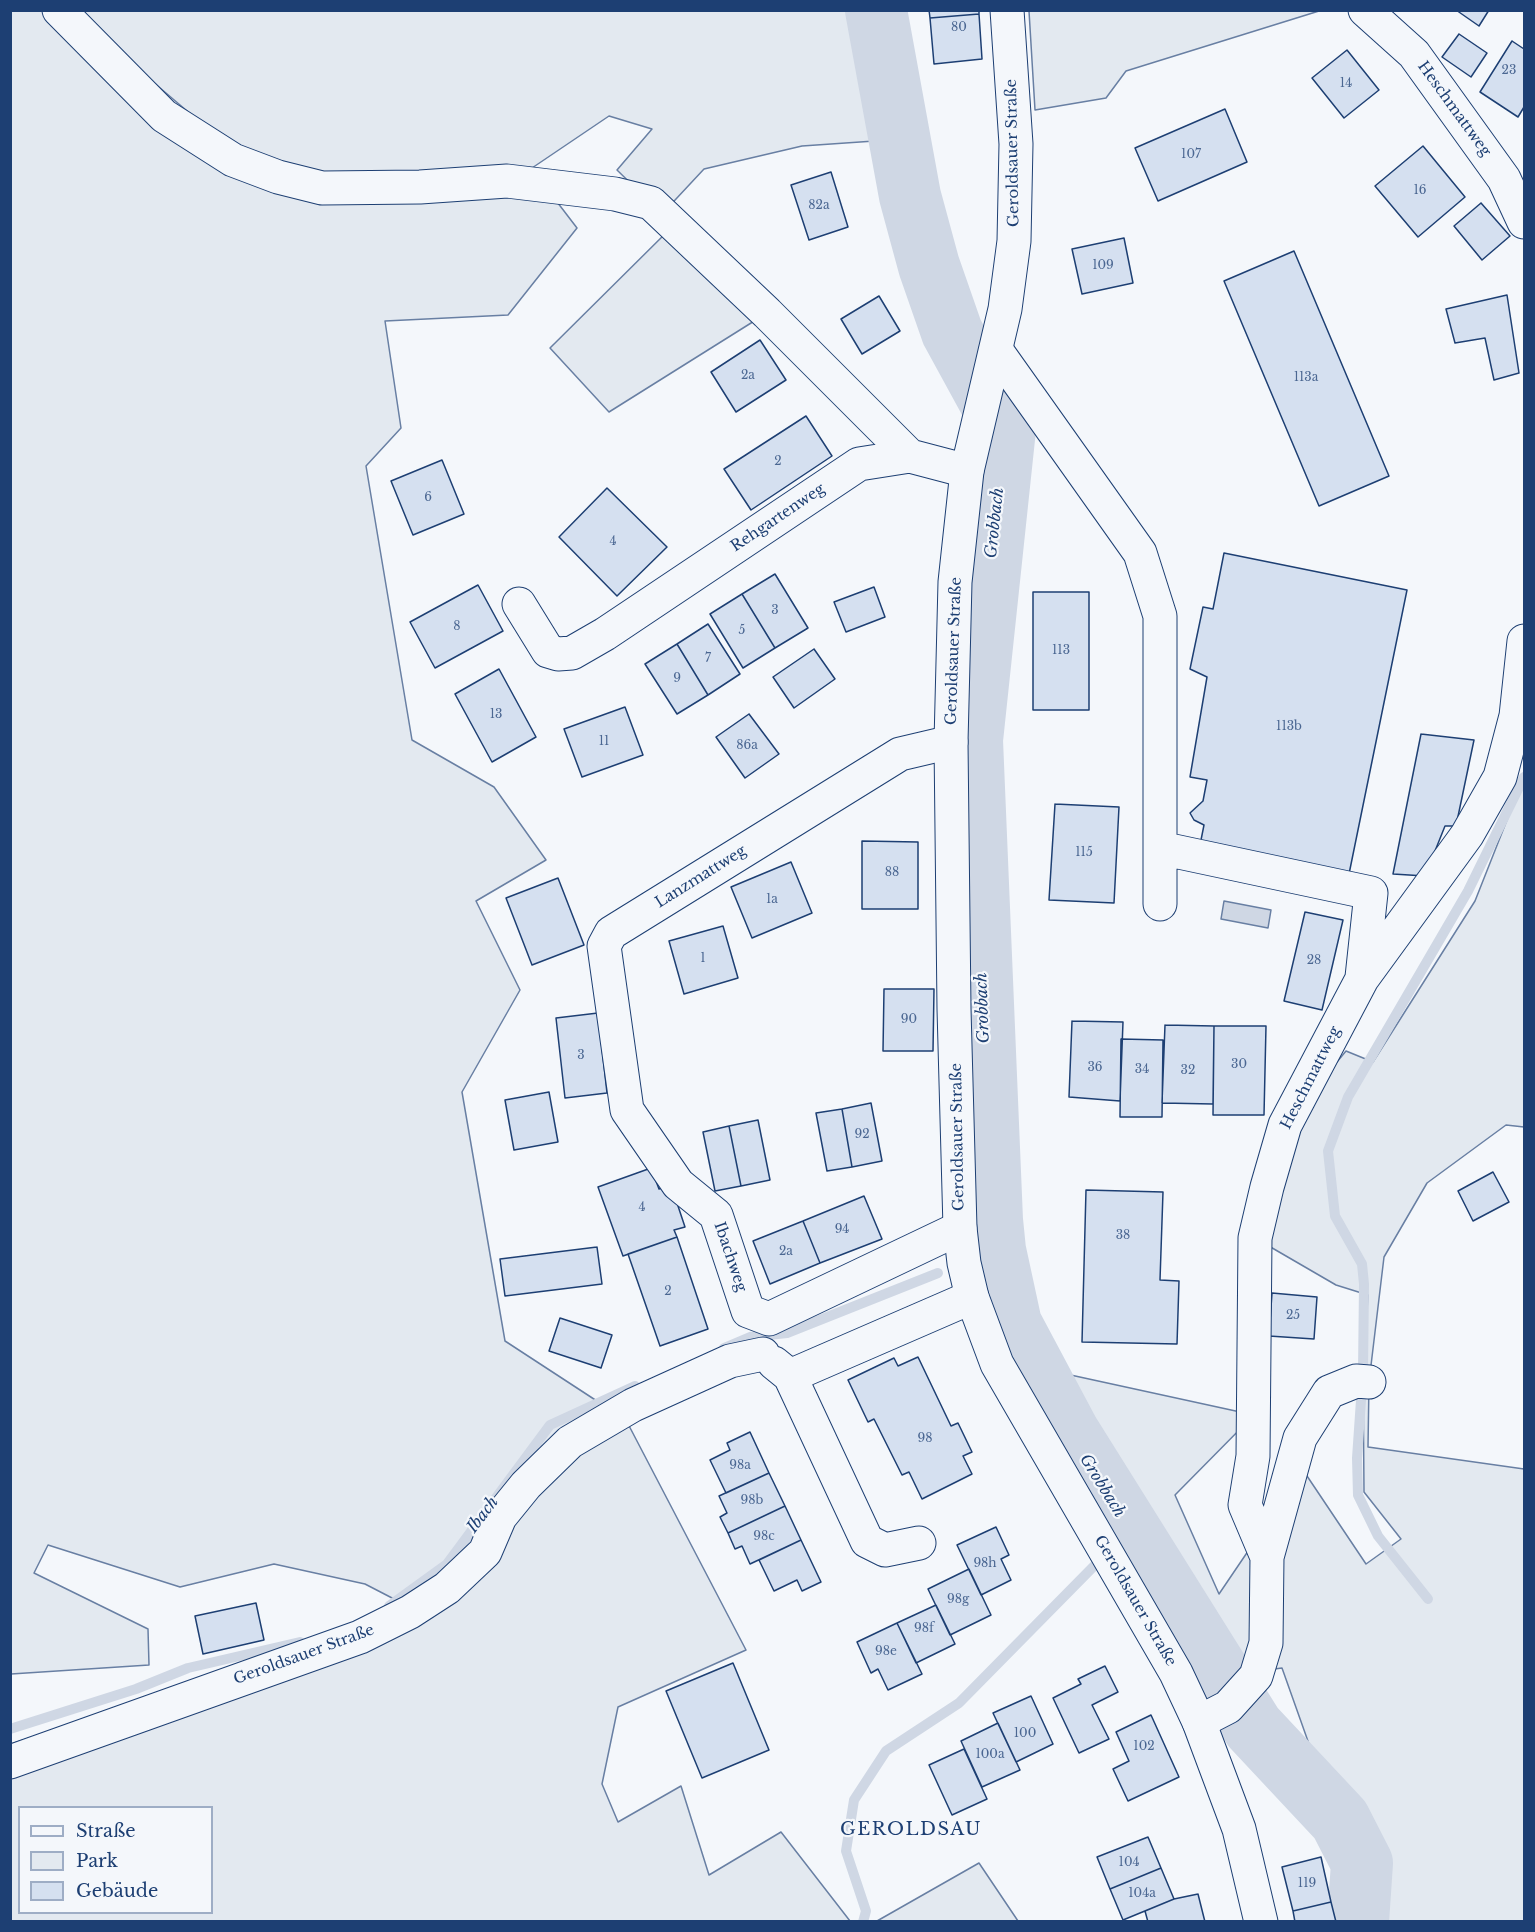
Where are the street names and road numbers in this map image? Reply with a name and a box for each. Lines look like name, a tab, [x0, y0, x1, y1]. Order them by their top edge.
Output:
street label: Heschmattweg	[1413, 58, 1495, 160]
street label: Geroldsauer Straße	[1003, 79, 1023, 227]
street label: Rehgartenweg	[728, 480, 828, 556]
street label: Geroldsauer Straße	[942, 577, 966, 725]
street label: Lanzmattweg	[652, 842, 750, 912]
street label: Heschmattweg	[1277, 1024, 1345, 1132]
street label: Geroldsauer Straße	[948, 1063, 968, 1211]
street label: Ibachweg	[710, 1220, 750, 1294]
street label: Geroldsauer Straße	[1090, 1532, 1180, 1670]
street label: Geroldsauer Straße	[231, 1621, 377, 1689]

